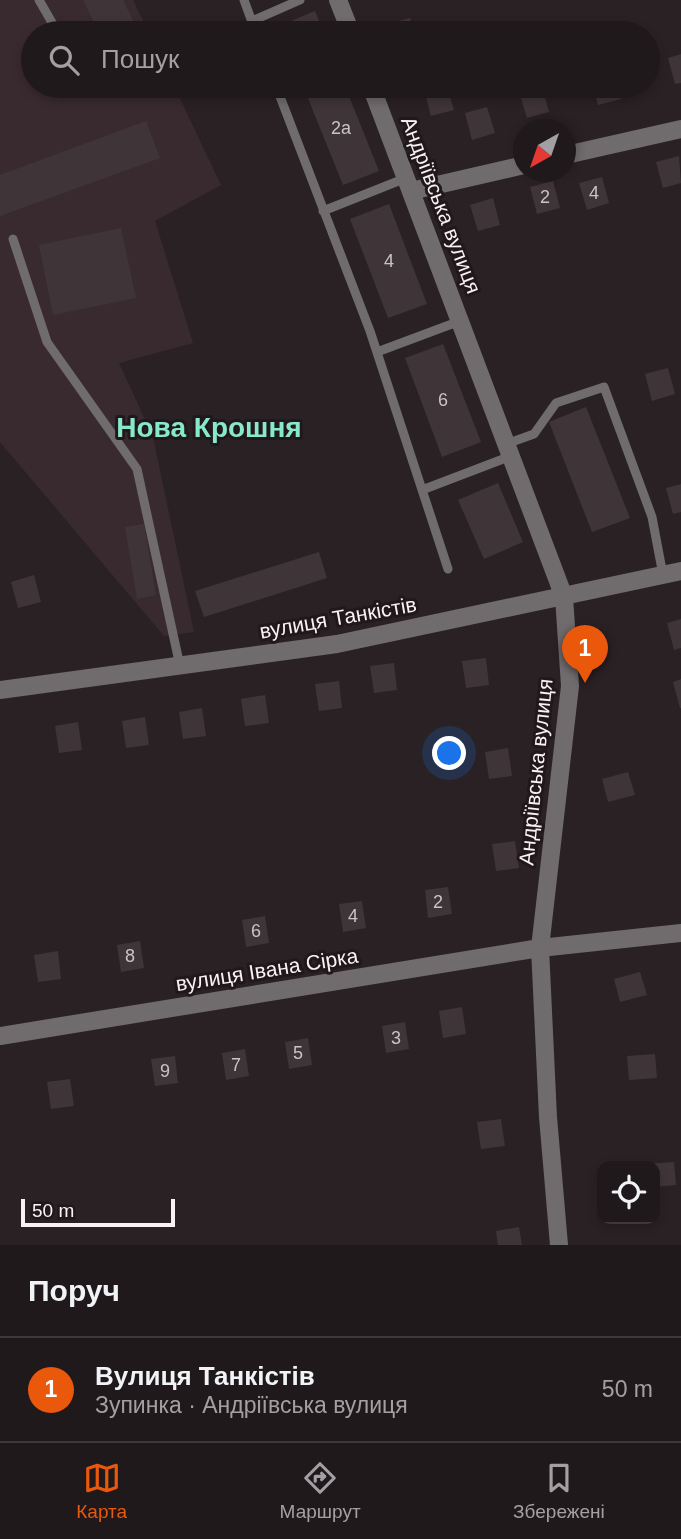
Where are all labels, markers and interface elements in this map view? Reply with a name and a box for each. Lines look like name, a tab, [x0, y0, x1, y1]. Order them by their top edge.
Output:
search box	[21, 21, 660, 98]
icon: search	[45, 41, 83, 79]
text: Пошук	[101, 44, 179, 74]
street label: Андріївська вулиця	[397, 113, 486, 297]
house number: 2а	[331, 118, 352, 138]
north arrow	[513, 119, 576, 182]
house number: 4	[589, 183, 599, 203]
house number: 2	[540, 187, 550, 207]
house number: 4	[384, 251, 394, 271]
house number: 6	[438, 390, 448, 410]
district label: Нова Крошня	[116, 412, 302, 443]
street label: вулиця Танкістів	[258, 592, 418, 643]
pin: 1	[562, 625, 608, 683]
street label: Андріївська вулиця	[514, 677, 557, 866]
your location	[432, 736, 466, 770]
house number: 2	[433, 892, 443, 912]
house number: 4	[348, 906, 358, 926]
house number: 6	[251, 921, 261, 941]
street label: вулиця Івана Сірка	[174, 944, 360, 995]
house number: 8	[125, 946, 135, 966]
house number: 3	[391, 1028, 401, 1048]
house number: 5	[293, 1043, 303, 1063]
house number: 7	[231, 1055, 241, 1075]
house number: 9	[160, 1061, 170, 1081]
map controls	[597, 1161, 660, 1224]
button: locate	[597, 1161, 660, 1224]
scale bar	[21, 1196, 175, 1228]
text: 50 m	[32, 1200, 74, 1221]
text: Поруч	[28, 1274, 120, 1307]
text: Вулиця Танкістів	[95, 1361, 315, 1391]
text: 1	[45, 1376, 57, 1402]
text: 50 m	[602, 1376, 653, 1402]
text: Зупинка · Андріївська вулиця	[95, 1392, 408, 1418]
tab: Карта	[76, 1459, 127, 1523]
tab: Маршрут	[280, 1459, 361, 1523]
tab: Збережені	[513, 1459, 605, 1523]

